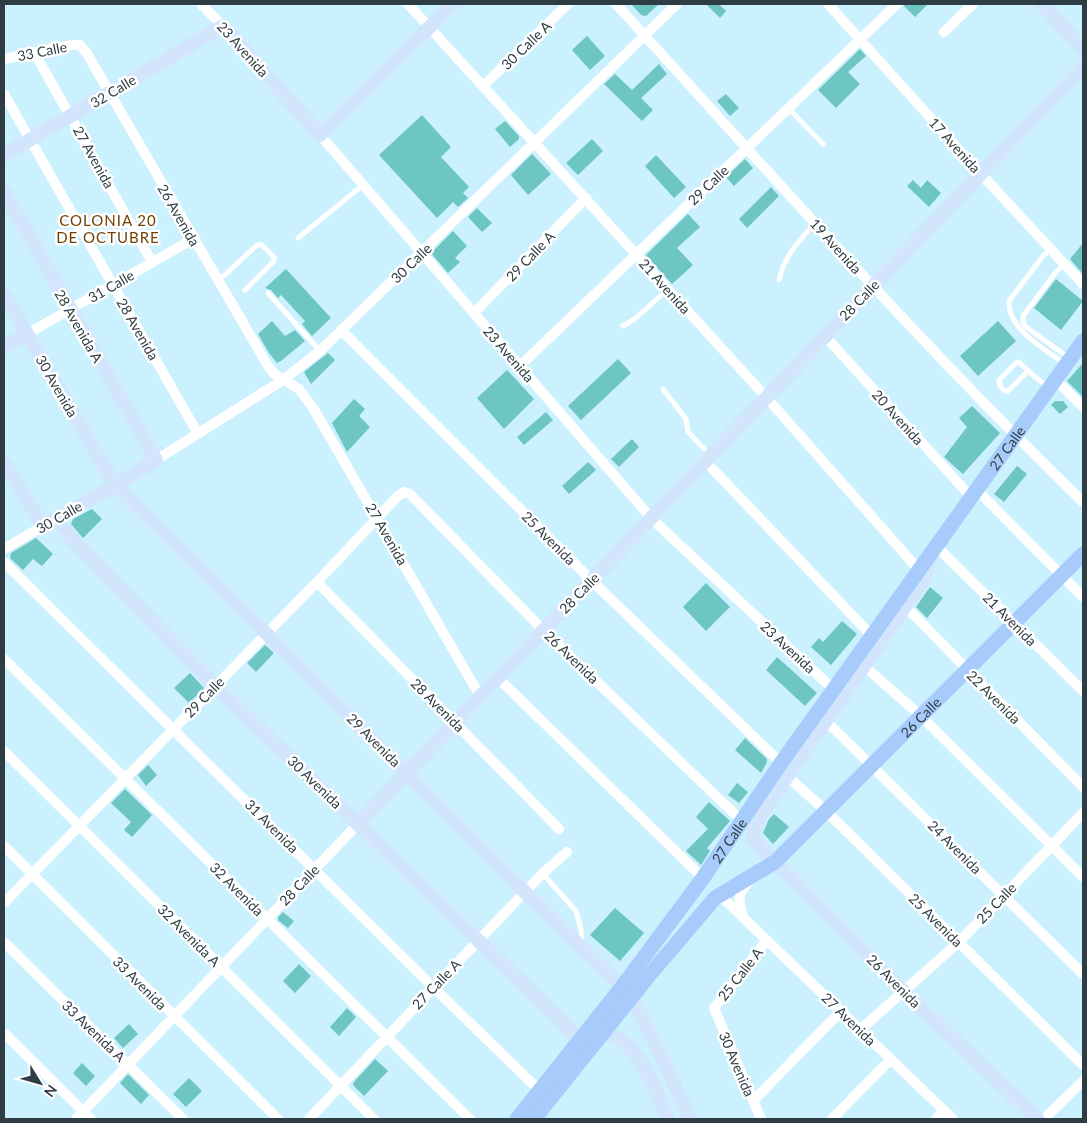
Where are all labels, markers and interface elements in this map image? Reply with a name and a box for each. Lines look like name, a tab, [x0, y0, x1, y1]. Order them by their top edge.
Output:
street label: 30 Calle A	[498, 17, 555, 73]
street label: 23 Avenida	[214, 18, 272, 80]
street label: 33 Calle	[16, 38, 68, 64]
street label: 32 Calle	[87, 71, 139, 111]
street label: 17 Avenida	[926, 114, 984, 176]
street label: 27 Avenida	[70, 123, 118, 191]
street label: 29 Calle	[684, 161, 732, 209]
street label: 26 Avenida	[154, 181, 204, 249]
district label: COLONIA 20 DE OCTUBRE	[56, 211, 160, 246]
street label: 19 Avenida	[807, 215, 865, 277]
street label: 29 Calle A	[502, 227, 558, 284]
street label: 30 Calle	[387, 239, 435, 287]
street label: 21 Avenida	[636, 255, 694, 317]
street label: 31 Calle	[85, 266, 137, 306]
street label: 28 Calle	[835, 276, 883, 324]
street label: 28 Avenida A	[51, 287, 107, 366]
street label: 28 Avenida	[113, 295, 163, 363]
street label: 23 Avenida	[480, 323, 538, 386]
street label: 30 Avenida	[32, 352, 82, 420]
street label: 20 Avenida	[869, 386, 927, 448]
street label: 27 Calle	[985, 422, 1028, 473]
street label: 30 Calle	[33, 497, 85, 537]
street label: 27 Avenida	[362, 500, 412, 568]
street label: 25 Avenida	[519, 508, 579, 568]
street label: 28 Calle	[555, 569, 603, 617]
street label: 21 Avenida	[980, 589, 1040, 649]
street label: 23 Avenida	[757, 617, 819, 677]
street label: 26 Avenida	[541, 627, 603, 687]
street label: 22 Avenida	[964, 667, 1024, 727]
street label: 29 Calle	[180, 673, 228, 721]
street label: 28 Avenida	[408, 675, 468, 735]
street label: 26 Calle	[896, 693, 944, 741]
street label: 29 Avenida	[344, 710, 404, 770]
street label: 30 Avenida	[284, 752, 346, 812]
street label: 31 Avenida	[242, 796, 302, 856]
street label: 27 Calle	[707, 815, 750, 866]
street label: 24 Avenida	[925, 817, 985, 877]
street label: 32 Avenida	[207, 859, 267, 919]
street label: 28 Calle	[275, 861, 323, 909]
street label: 25 Calle	[972, 879, 1020, 927]
street label: 25 Avenida	[906, 890, 966, 950]
street label: 32 Avenida A	[154, 900, 224, 970]
street label: 25 Calle A	[714, 944, 766, 1004]
street label: 26 Avenida	[864, 951, 924, 1011]
street label: 33 Avenida	[110, 953, 170, 1013]
street label: 27 Calle A	[408, 955, 464, 1012]
street label: 27 Avenida	[818, 989, 880, 1049]
street label: 33 Avenida A	[59, 997, 130, 1066]
street label: 30 Avenida	[716, 1029, 758, 1099]
north arrow	[15, 1058, 65, 1108]
text: N	[41, 1082, 61, 1101]

